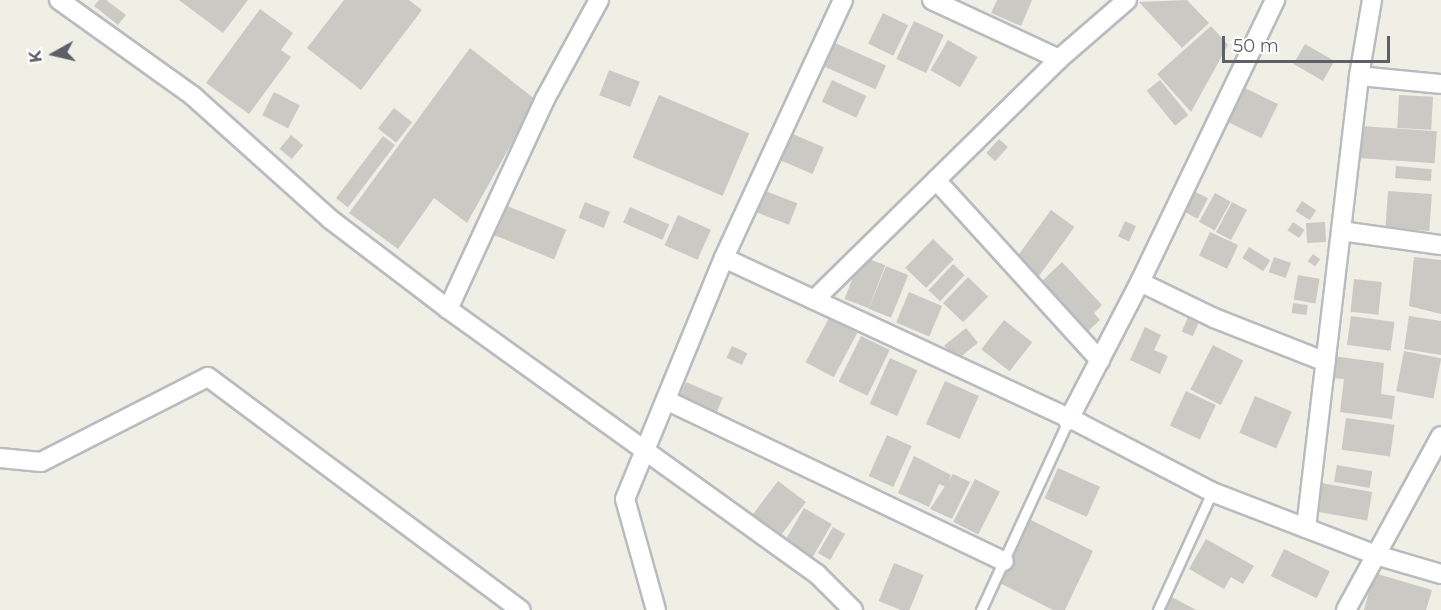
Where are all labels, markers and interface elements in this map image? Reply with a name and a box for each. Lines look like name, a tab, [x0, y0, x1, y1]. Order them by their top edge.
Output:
north arrow	[24, 24, 84, 84]
scale bar	[1225, 24, 1393, 62]
text: 50 m	[1233, 35, 1279, 57]
text: K	[25, 49, 46, 64]

